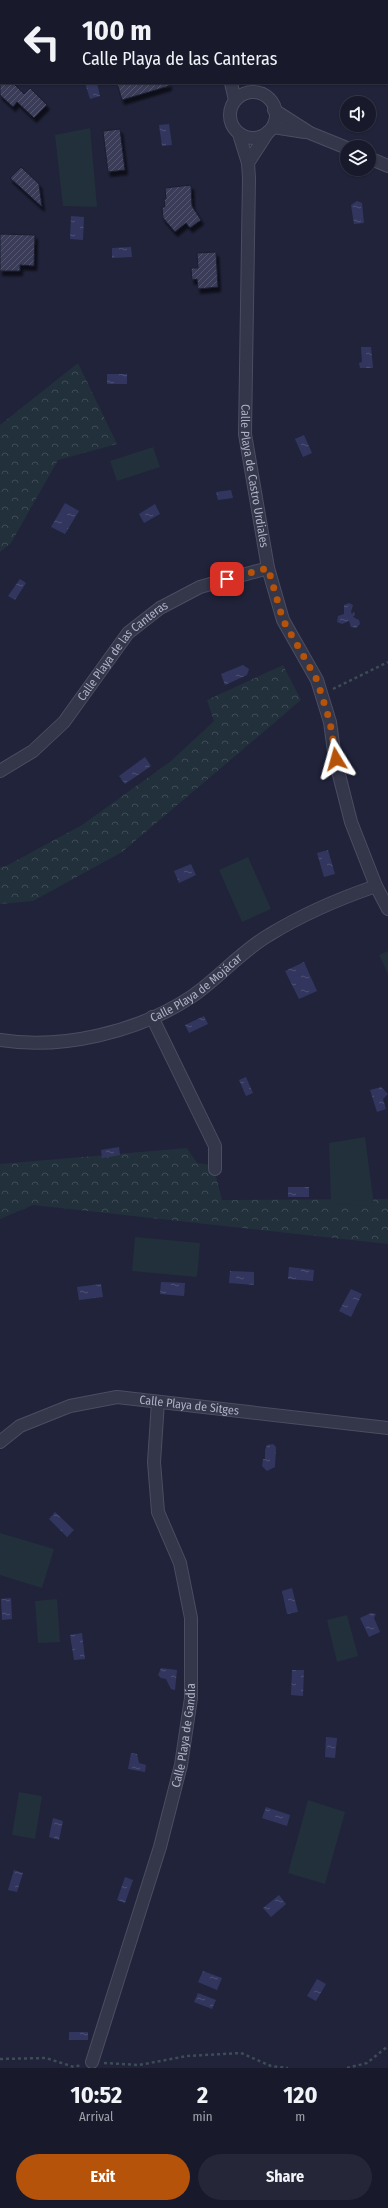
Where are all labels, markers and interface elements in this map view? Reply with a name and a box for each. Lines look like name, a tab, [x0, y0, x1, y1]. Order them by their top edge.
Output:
text: 100 m	[82, 14, 152, 47]
icon: left	[16, 16, 68, 68]
text: Calle Playa de las Canteras	[82, 48, 277, 70]
map controls	[340, 96, 376, 176]
button: sound	[340, 96, 376, 132]
button: layers	[340, 140, 376, 176]
street label: Calle Playa de Castro Urdiales	[238, 404, 271, 549]
pin	[210, 562, 244, 596]
icon: arrive	[216, 568, 238, 590]
street label: Calle Playa de las Canteras	[75, 598, 170, 704]
position arrow	[315, 738, 357, 780]
street label: Calle Playa de Mojácar	[148, 950, 245, 1025]
street label: Calle Playa de Sitges	[139, 1393, 240, 1418]
street label: Calle Playa de Gandía	[169, 1683, 198, 1789]
text: 10:52	[70, 2081, 122, 2109]
text: 2	[197, 2081, 208, 2109]
text: 120	[283, 2081, 318, 2109]
text: Arrival	[79, 2109, 114, 2124]
text: min	[193, 2109, 213, 2124]
text: m	[295, 2109, 305, 2124]
button: Exit	[16, 2154, 190, 2200]
button: Share	[198, 2154, 372, 2200]

